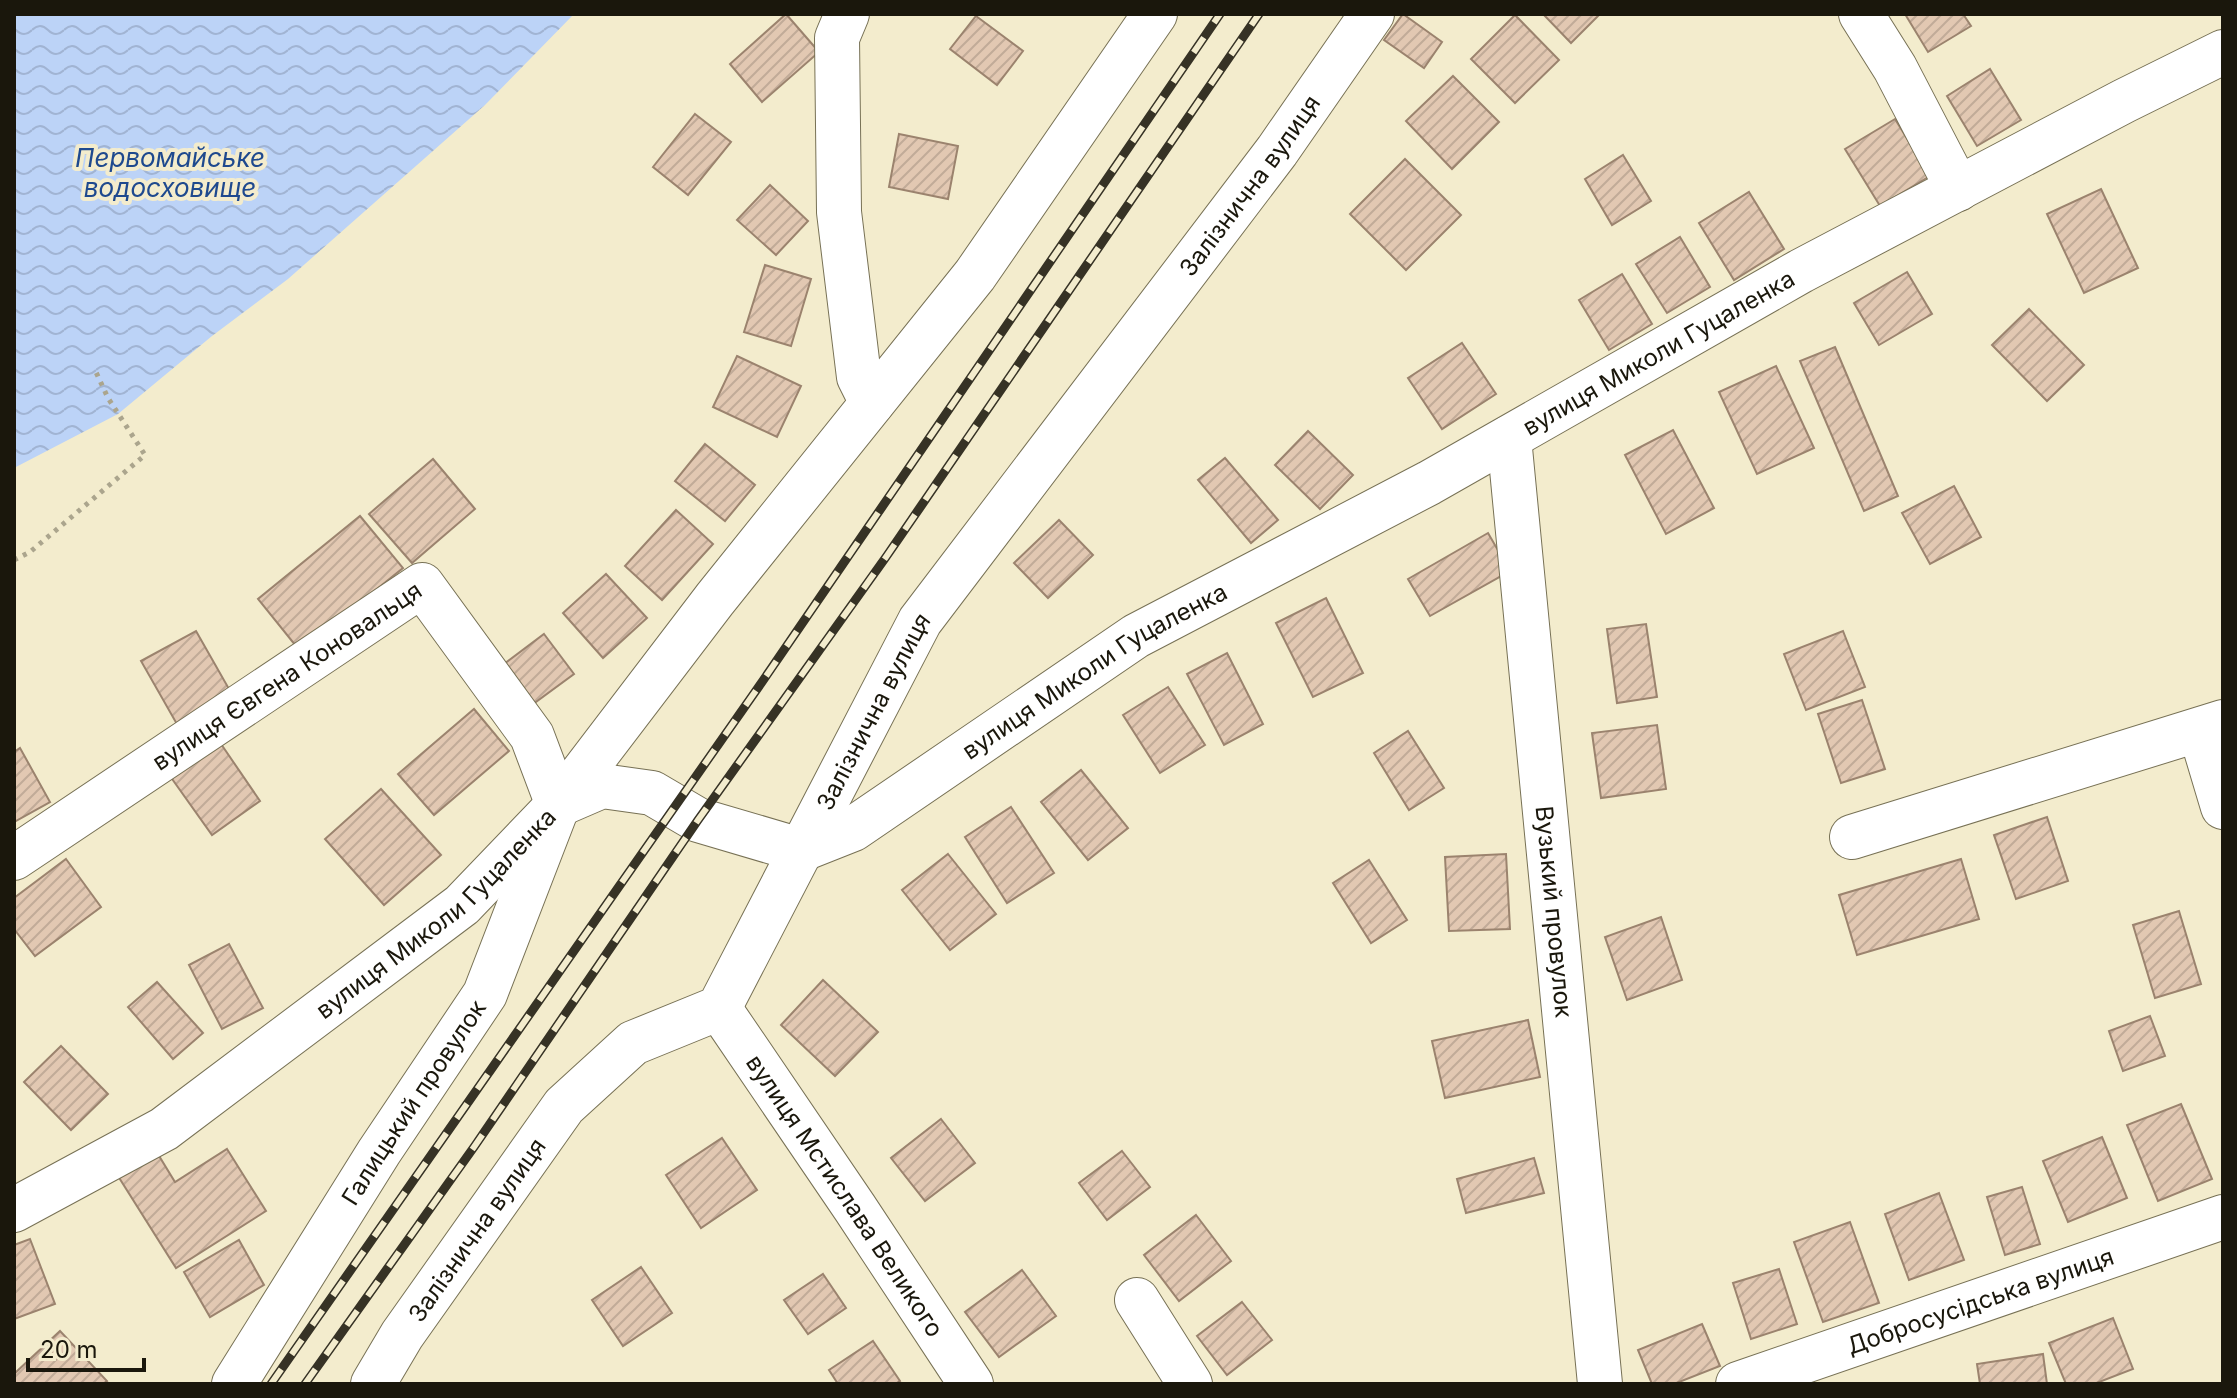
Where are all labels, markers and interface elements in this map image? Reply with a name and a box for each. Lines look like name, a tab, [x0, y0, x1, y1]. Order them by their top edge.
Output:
street label: Залізнична вулиця	[1173, 89, 1326, 282]
water label: Первомайське водосховище	[75, 142, 265, 203]
street label: вулиця Миколи Гуцаленка	[1517, 263, 1799, 441]
street label: вулиця Євгена Коновальця	[146, 575, 427, 776]
street label: вулиця Миколи Гуцаленка	[956, 577, 1232, 765]
street label: Залізнична вулиця	[810, 606, 936, 815]
street label: вулиця Миколи Гуцаленка	[310, 802, 562, 1024]
street label: Вузький провулок	[1530, 805, 1579, 1019]
street label: Галицький провулок	[335, 994, 492, 1210]
street label: вулиця Мстислава Великого	[740, 1049, 950, 1342]
street label: Залізнична вулиця	[402, 1132, 551, 1327]
street label: Добросусідська вулиця	[1843, 1241, 2117, 1360]
scale bar	[28, 1322, 144, 1372]
text: 20 m	[40, 1335, 98, 1364]

